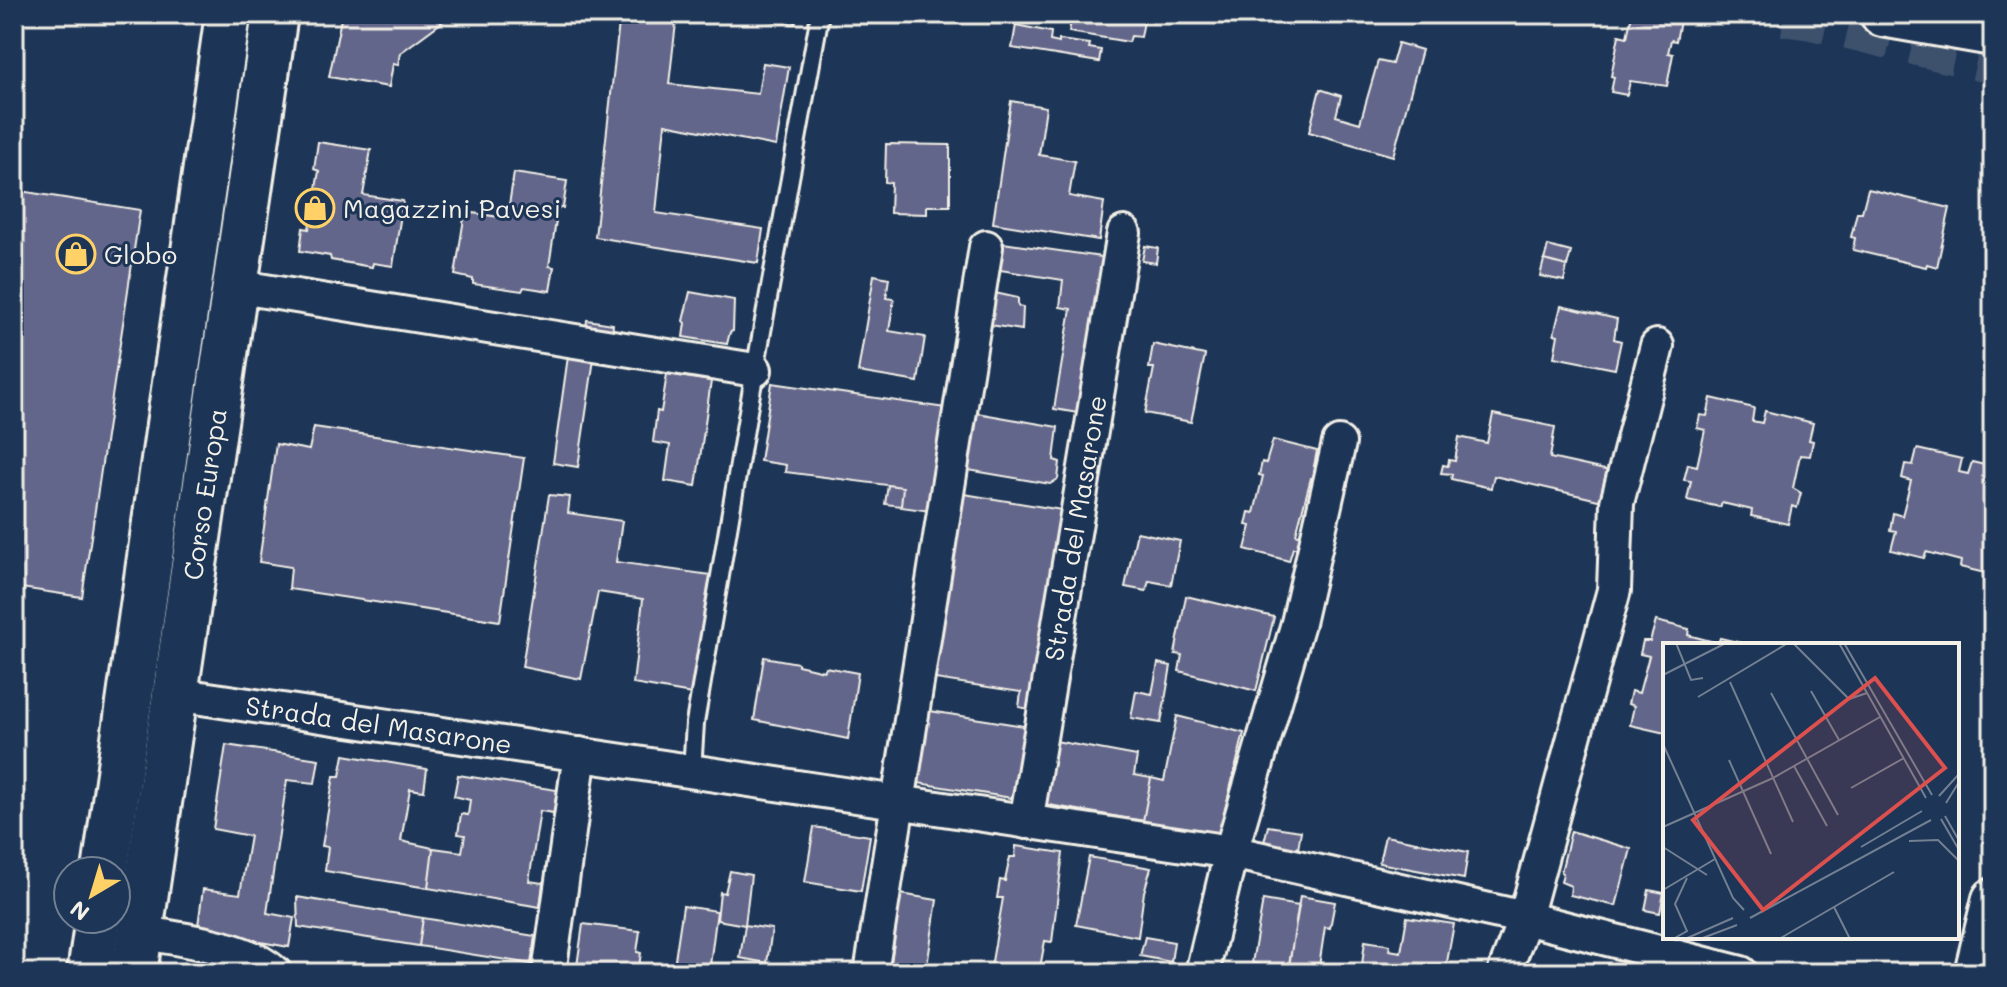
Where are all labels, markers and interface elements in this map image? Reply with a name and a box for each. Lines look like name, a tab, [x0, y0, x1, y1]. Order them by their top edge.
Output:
shop icon: Magazzini Pavesi	[294, 187, 336, 229]
place label: Magazzini Pavesi	[343, 191, 561, 225]
shop icon: Globo	[55, 233, 97, 275]
place label: Globo	[104, 237, 177, 271]
street label: Strada del Masarone	[1036, 393, 1114, 663]
street label: Corso Europa	[175, 406, 234, 582]
inset map	[1663, 643, 1959, 939]
street label: Strada del Masarone	[243, 688, 514, 761]
north arrow	[52, 855, 132, 935]
text: N	[64, 895, 95, 928]

